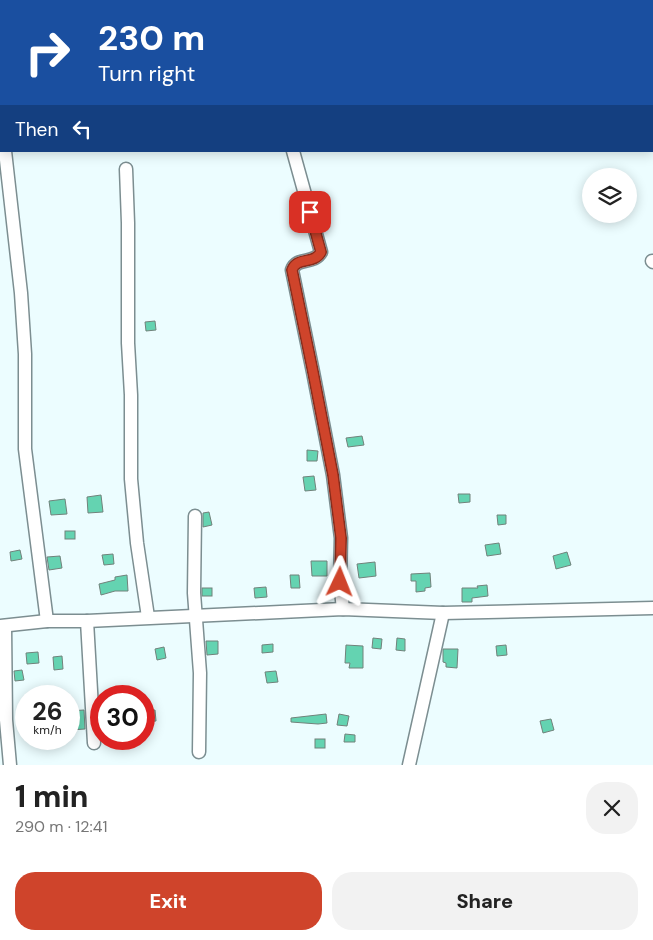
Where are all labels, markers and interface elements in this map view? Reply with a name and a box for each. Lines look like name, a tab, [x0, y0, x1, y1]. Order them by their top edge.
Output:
text: 230 m	[98, 15, 205, 61]
icon: right	[15, 20, 80, 85]
text: Turn right	[98, 59, 195, 88]
icon: left	[68, 115, 96, 143]
text: Then	[15, 117, 58, 142]
map controls	[582, 168, 637, 223]
button: layers	[582, 168, 637, 223]
pin	[289, 191, 331, 233]
icon: arrive	[296, 198, 324, 226]
position arrow	[313, 555, 365, 607]
speed limit sign: 30	[90, 685, 155, 750]
text: 26	[32, 695, 63, 728]
text: km/h	[33, 722, 62, 738]
text: 1 min	[15, 777, 88, 816]
button: close	[586, 782, 638, 834]
text: 290 m · 12:41	[15, 816, 107, 837]
button: Exit	[15, 872, 322, 930]
button: Share	[332, 872, 638, 930]

